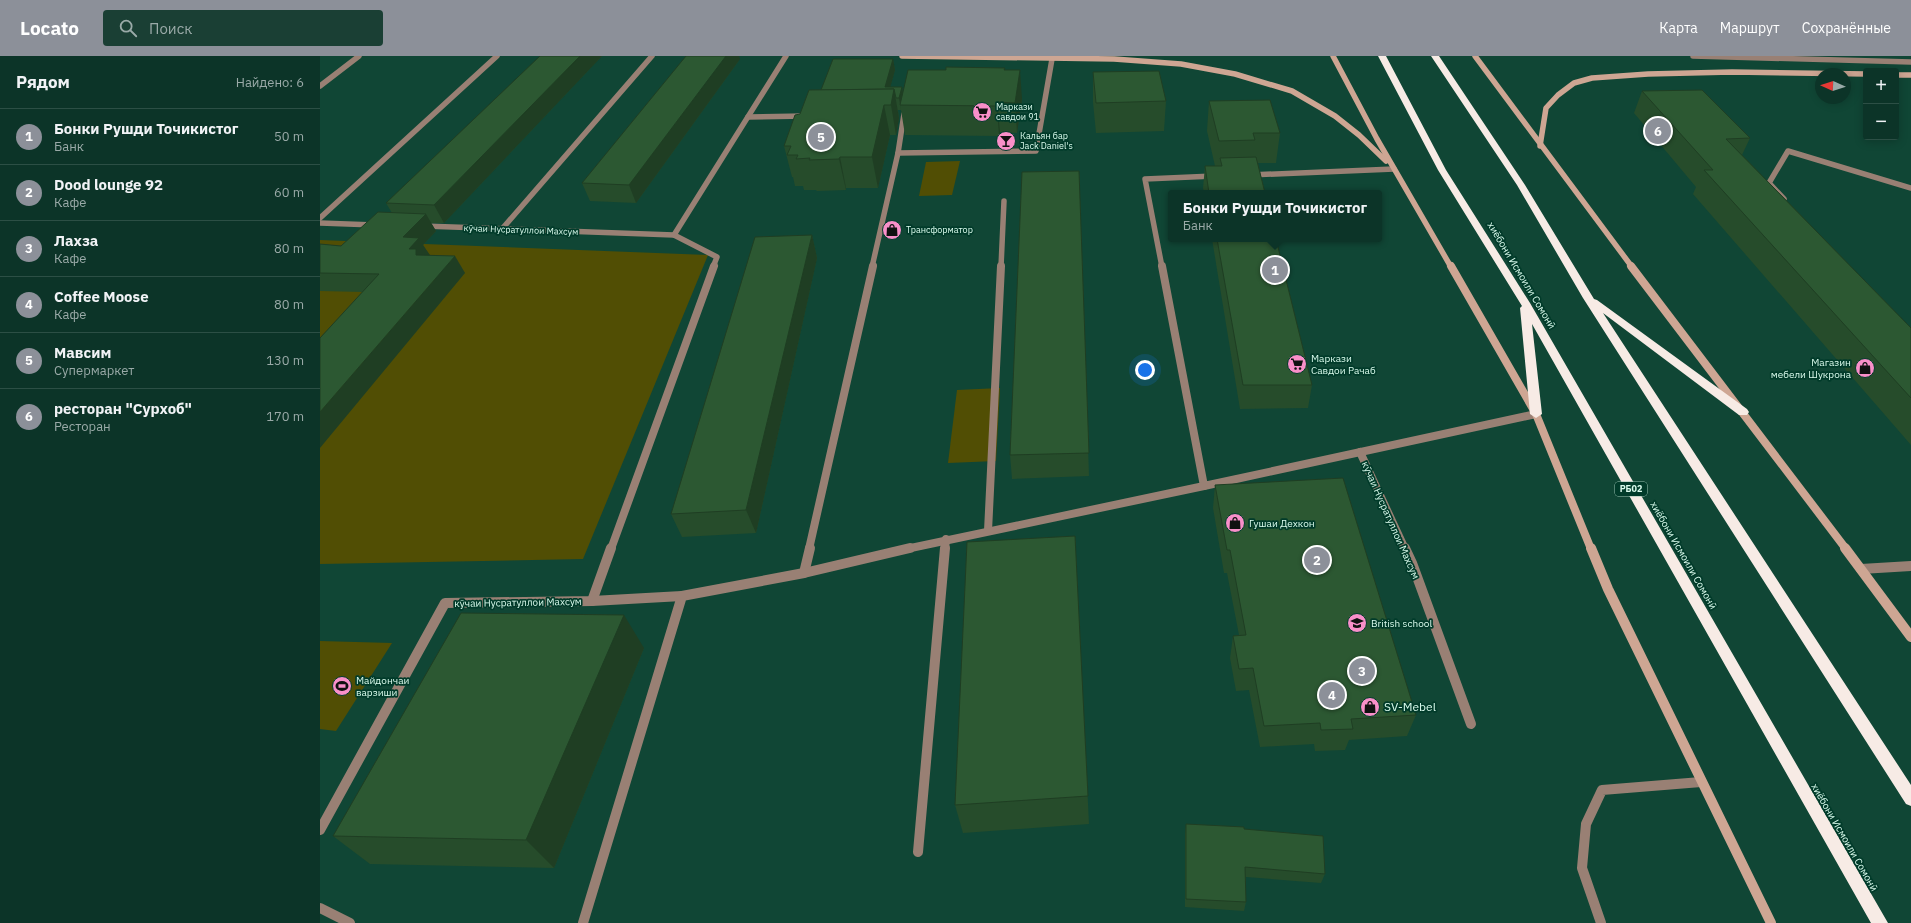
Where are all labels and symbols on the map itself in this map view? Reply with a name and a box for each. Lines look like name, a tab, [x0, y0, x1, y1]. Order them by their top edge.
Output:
north arrow	[1815, 68, 1851, 104]
supermarket icon: Маркази савдои 91	[971, 101, 993, 123]
place label: Маркази савдои 91	[996, 101, 1039, 122]
pin: 6	[1645, 116, 1671, 146]
pin: 5	[808, 122, 834, 152]
bar icon: Кальян бар Jack Daniel's	[995, 130, 1017, 152]
place label: Кальян бар Jack Daniel's	[1020, 130, 1073, 151]
shop icon: Трансформатор	[881, 219, 903, 241]
street label: хиёбони Исмоили Сомонӣ	[1484, 219, 1559, 331]
street label: кӯчаи Нусратуллои Махсум	[463, 222, 579, 237]
place label: Трансформатор	[906, 224, 973, 235]
pin: 1	[1262, 255, 1288, 285]
place label: Маркази Савдои Рачаб	[1311, 352, 1376, 377]
supermarket icon: Маркази Савдои Рачаб	[1286, 353, 1308, 375]
place label: Магазин мебели Шукрона	[1771, 356, 1852, 381]
shop icon: Магазин мебели Шукрона	[1854, 357, 1876, 379]
your location	[1135, 360, 1155, 380]
street label: кӯчаи Нусратуллои Махсум	[1359, 459, 1422, 581]
road number: РБ02	[1615, 482, 1647, 496]
street label: хиёбони Исмоили Сомонӣ	[1647, 499, 1720, 612]
shop icon: Гушаи Дехкон	[1224, 512, 1246, 534]
place label: Гушаи Дехкон	[1249, 517, 1315, 530]
pin: 2	[1304, 545, 1330, 575]
street label: кӯчаи Нусратуллои Махсум	[454, 595, 582, 610]
school or university icon: British school	[1346, 612, 1368, 634]
place label: British school	[1371, 617, 1432, 630]
pin: 3	[1349, 656, 1375, 686]
place label: Майдончаи варзиши	[356, 674, 410, 699]
sports icon: Майдончаи варзиши	[331, 675, 353, 697]
pin: 4	[1319, 680, 1345, 710]
shop icon: SV-Mebel	[1359, 696, 1381, 718]
place label: SV-Mebel	[1384, 699, 1436, 714]
street label: хиёбони Исмоили Сомонӣ	[1808, 781, 1881, 894]

